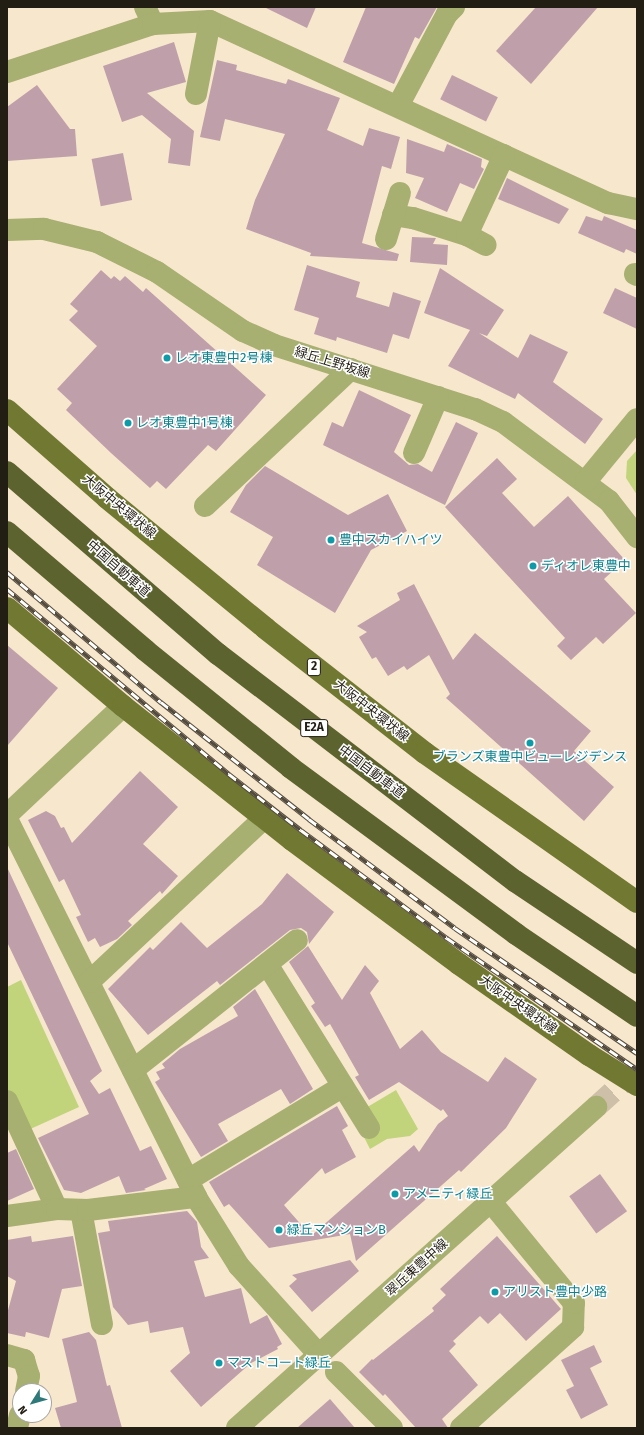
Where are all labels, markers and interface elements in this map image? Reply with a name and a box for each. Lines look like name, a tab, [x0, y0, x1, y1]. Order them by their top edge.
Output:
street label: 緑丘上野坂線	[292, 344, 372, 382]
place label: レオ東豊中2号棟	[175, 350, 272, 366]
marker: レオ東豊中2号棟	[162, 353, 172, 363]
place label: レオ東豊中1号棟	[136, 415, 233, 431]
marker: レオ東豊中1号棟	[123, 418, 133, 428]
street label: 大阪中央環状線	[79, 472, 159, 542]
place label: 豊中スカイハイツ	[339, 532, 443, 548]
marker: 豊中スカイハイツ	[326, 535, 336, 545]
street label: 中国自動車道	[83, 538, 153, 600]
place label: ディオレ東豊中	[541, 558, 632, 574]
marker: ディオレ東豊中	[528, 561, 538, 571]
road number: 2	[306, 657, 322, 677]
street label: 大阪中央環状線	[330, 677, 412, 745]
road number: E2A	[300, 718, 328, 738]
marker: ブランズ東豊中ビューレジデンス	[525, 738, 535, 748]
street label: 中国自動車道	[335, 742, 407, 802]
place label: ブランズ東豊中ビューレジデンス	[433, 749, 627, 765]
street label: 大阪中央環状線	[476, 973, 560, 1037]
place label: アメニティ緑丘	[403, 1186, 494, 1202]
marker: アメニティ緑丘	[390, 1189, 400, 1199]
place label: 緑丘マンションB	[287, 1222, 386, 1238]
marker: 緑丘マンションB	[274, 1225, 284, 1235]
street label: 翠丘東豊中線	[383, 1236, 451, 1300]
place label: アリスト豊中少路	[503, 1284, 607, 1300]
marker: アリスト豊中少路	[490, 1287, 500, 1297]
place label: マストコート緑丘	[227, 1355, 331, 1371]
marker: マストコート緑丘	[214, 1358, 224, 1368]
north arrow	[12, 1383, 52, 1423]
text: N	[15, 1403, 30, 1417]

